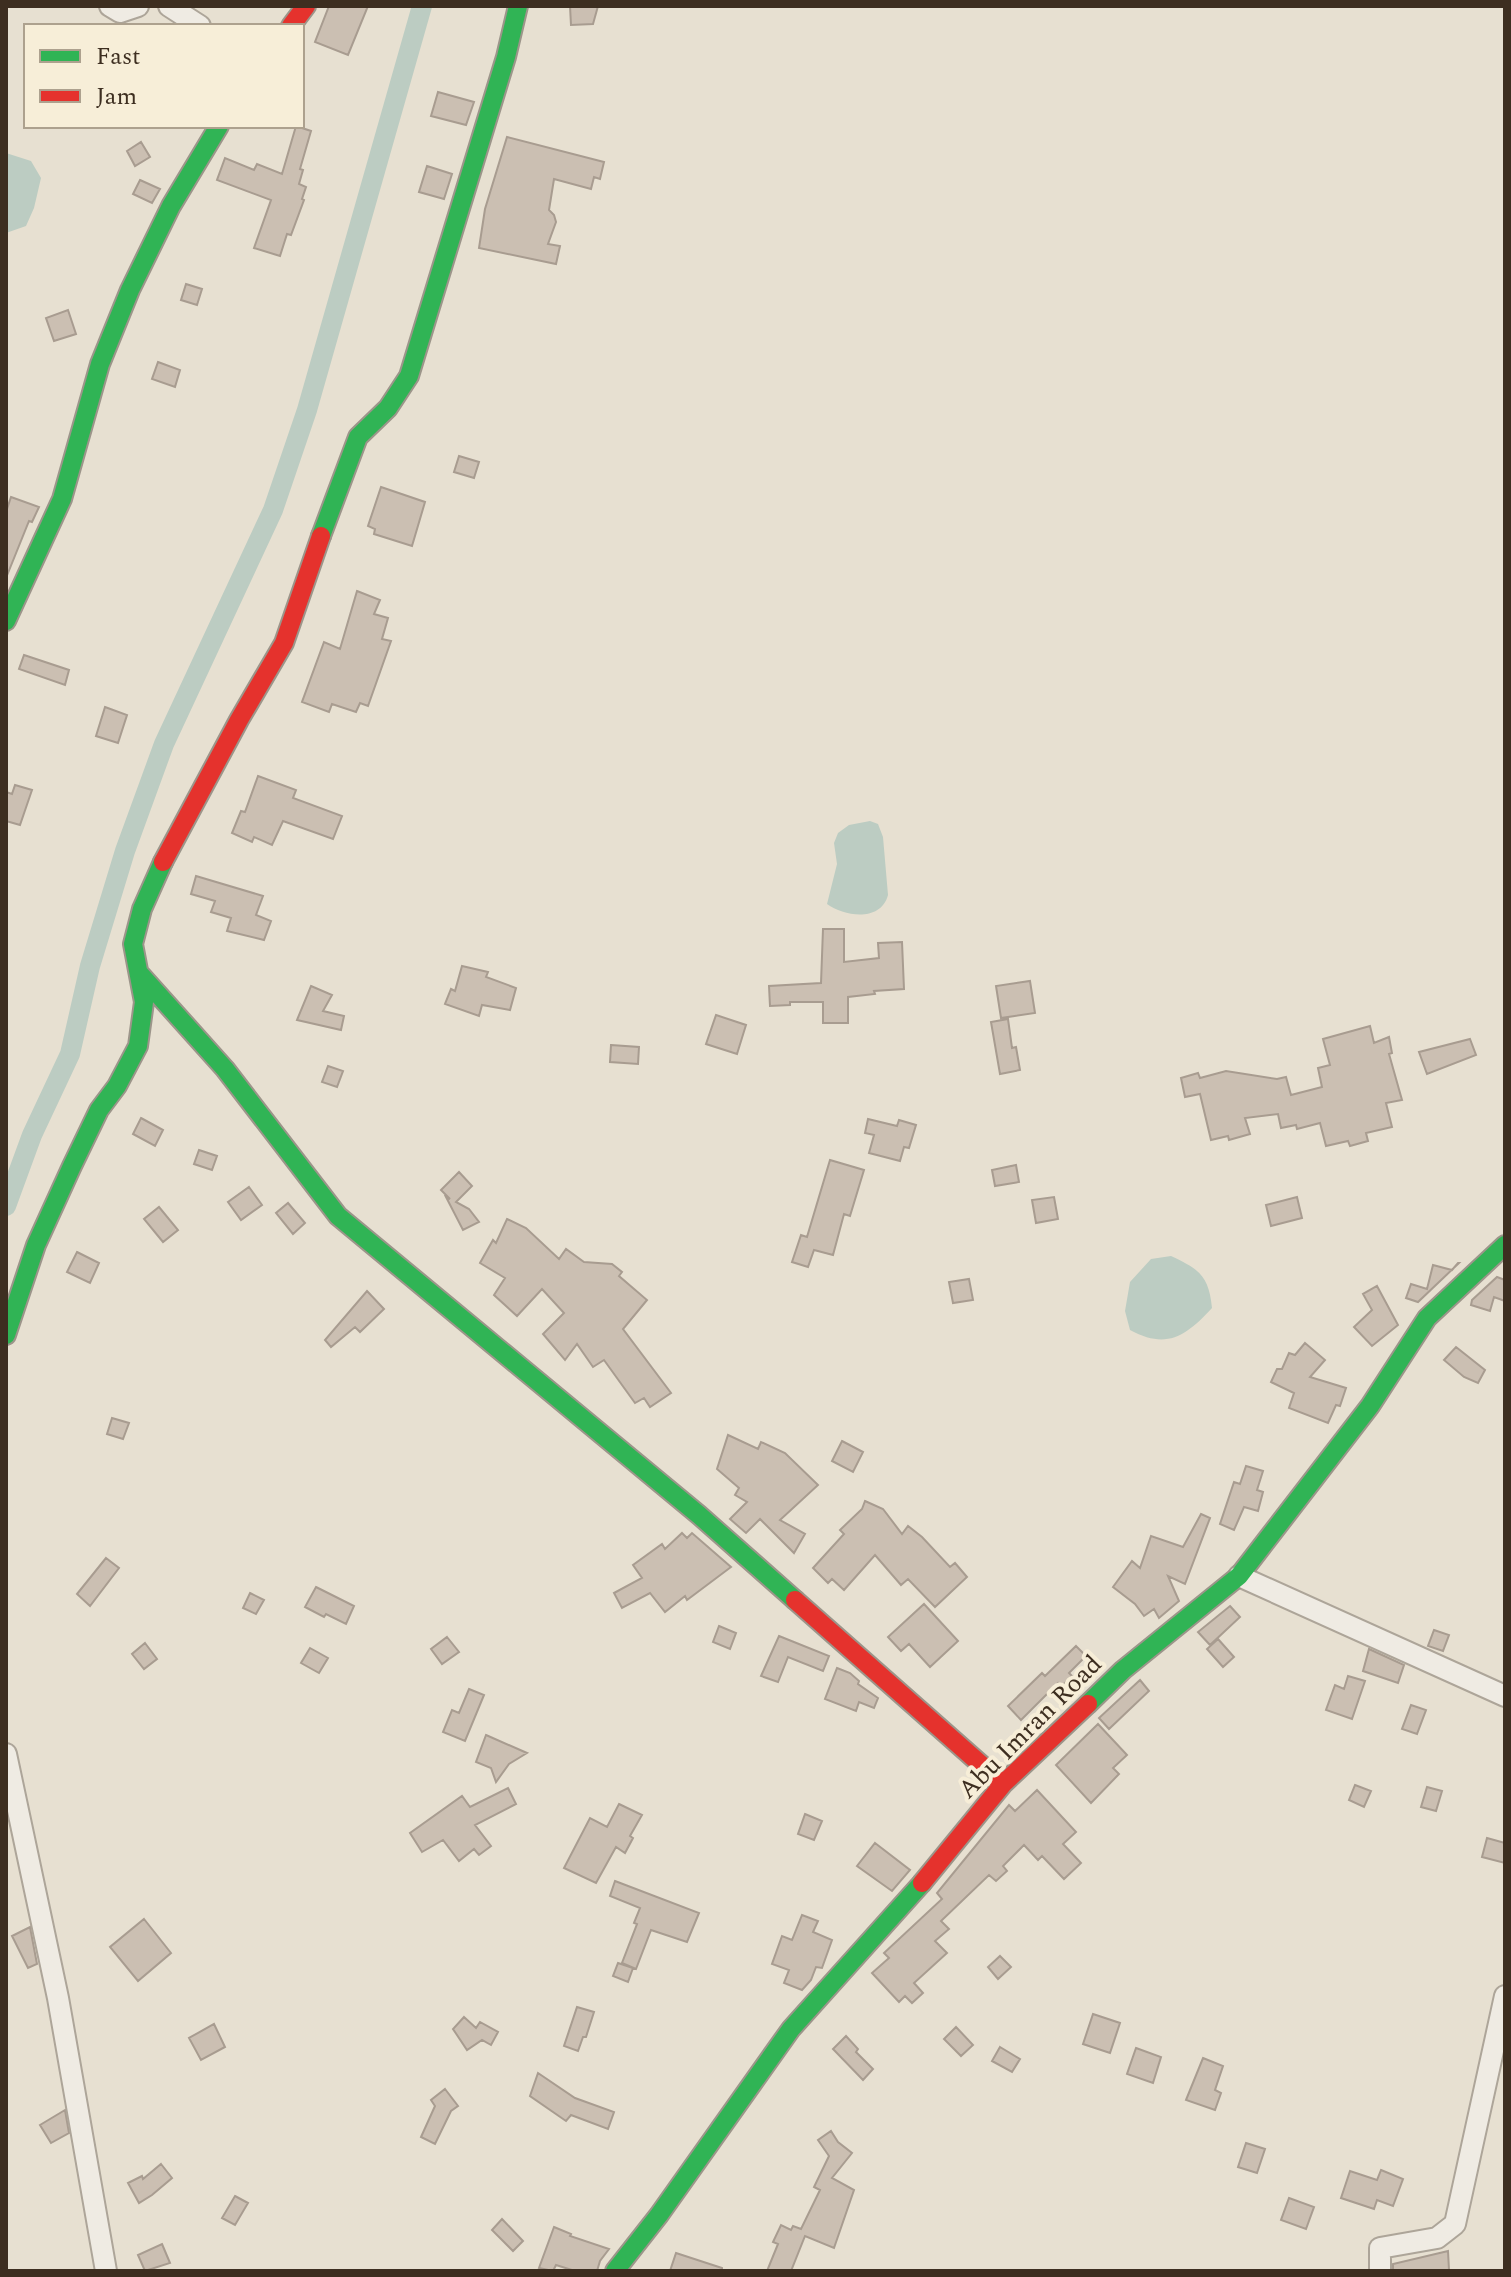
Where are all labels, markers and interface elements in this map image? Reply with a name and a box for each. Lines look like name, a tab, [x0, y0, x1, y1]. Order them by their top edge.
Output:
legend	[24, 24, 304, 128]
text: Fast	[96, 39, 141, 75]
text: Jam	[96, 79, 137, 115]
street label: Abu Imran Road	[948, 1645, 1112, 1809]

